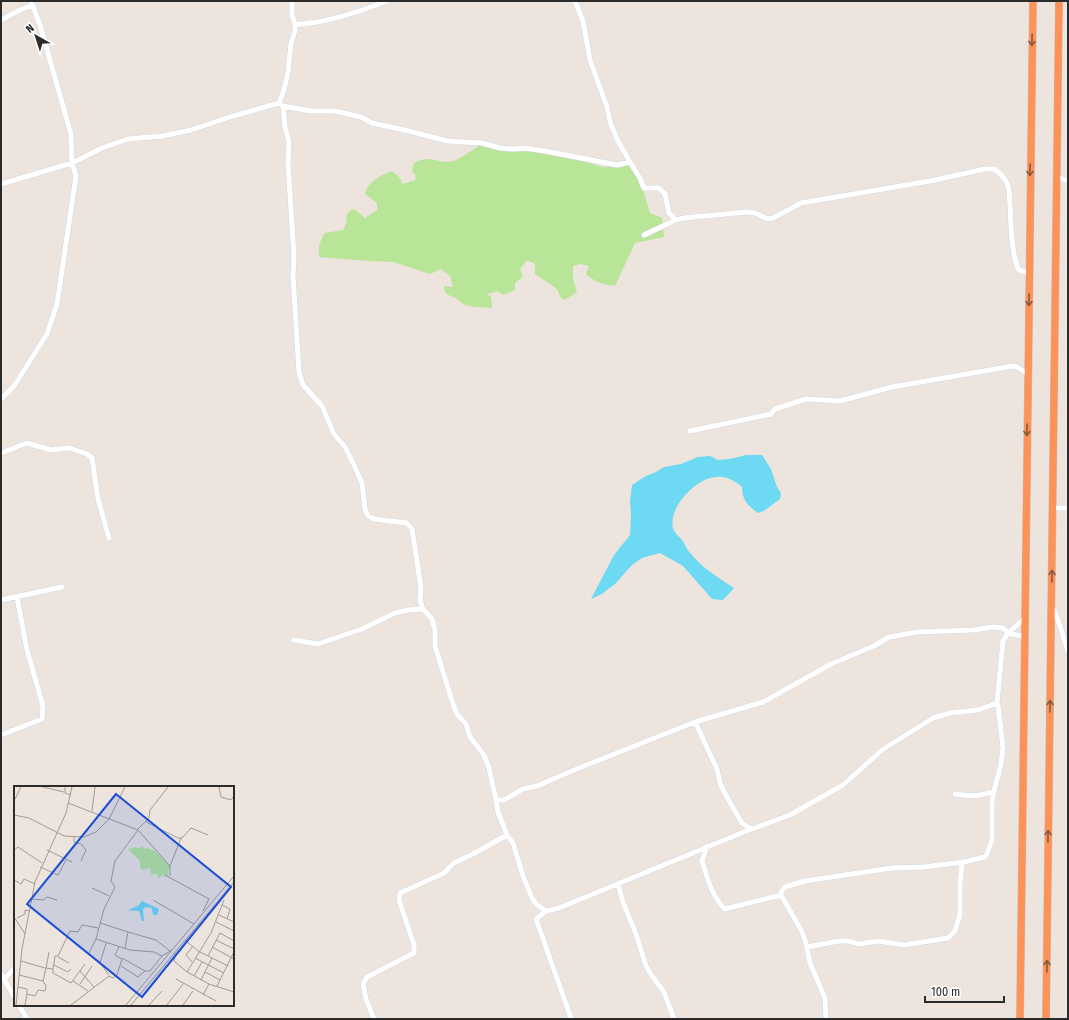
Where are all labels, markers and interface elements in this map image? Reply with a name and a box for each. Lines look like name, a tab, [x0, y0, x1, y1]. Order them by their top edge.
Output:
north arrow	[16, 16, 56, 56]
text: N	[23, 21, 37, 36]
one-way arrow	[1028, 33, 1036, 46]
one-way arrow	[1027, 163, 1034, 176]
one-way arrow	[1025, 293, 1033, 306]
one-way arrow	[1023, 423, 1031, 436]
one-way arrow	[1048, 570, 1056, 583]
one-way arrow	[1046, 700, 1054, 713]
inset map	[14, 786, 234, 1006]
one-way arrow	[1044, 830, 1052, 843]
one-way arrow	[1043, 960, 1051, 973]
scale bar	[925, 978, 1004, 1004]
text: 100 m	[931, 985, 960, 999]

